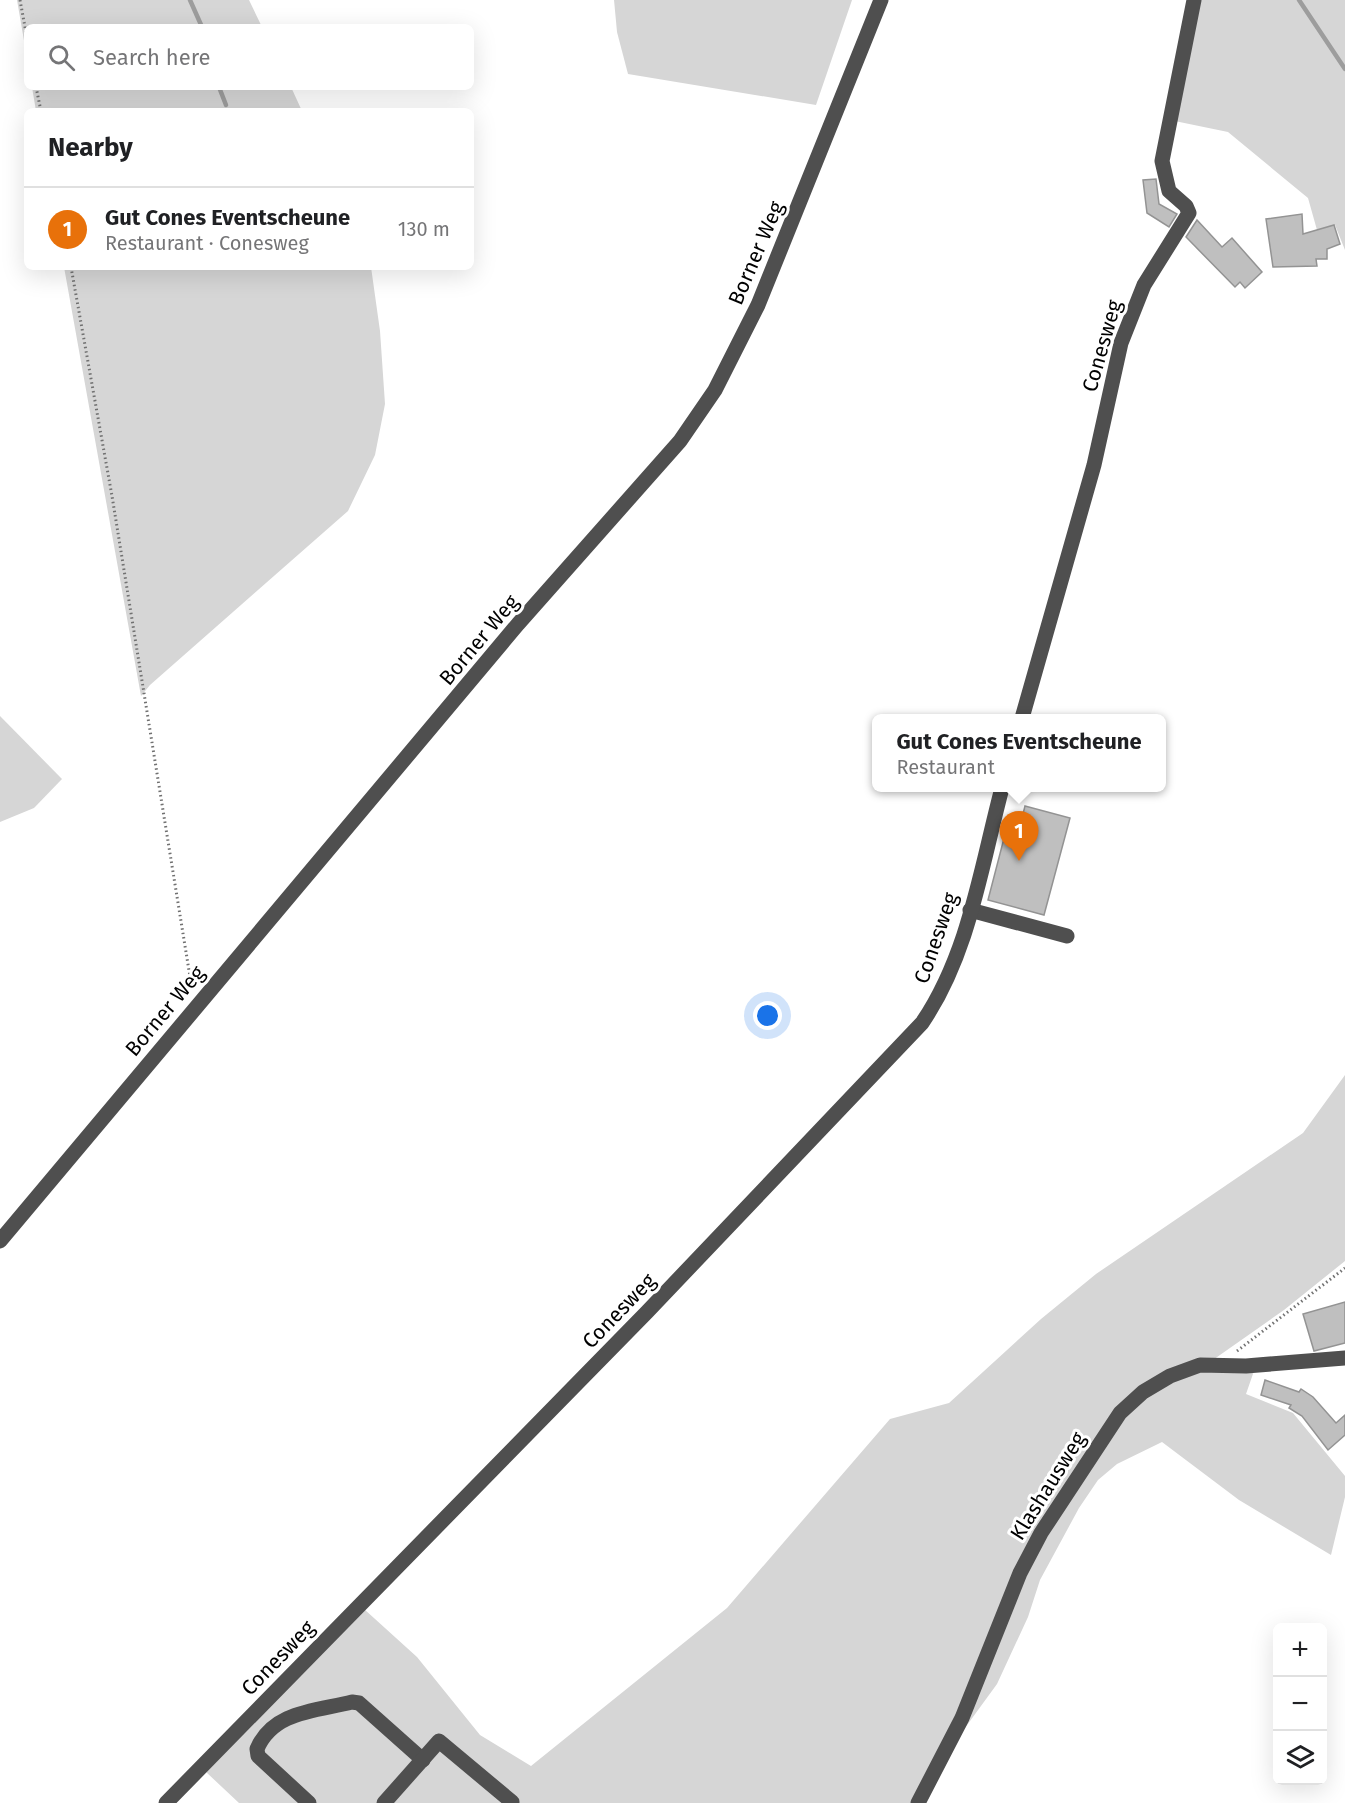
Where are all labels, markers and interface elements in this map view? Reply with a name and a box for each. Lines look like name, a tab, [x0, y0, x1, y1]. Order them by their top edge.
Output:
search box	[24, 24, 474, 90]
icon: search	[45, 41, 78, 74]
text: Search here	[93, 44, 211, 71]
text: Nearby	[48, 132, 133, 163]
street label: Borner Weg	[723, 197, 789, 309]
text: Gut Cones Eventscheune	[105, 204, 350, 231]
text: 1	[63, 217, 72, 241]
text: 130 m	[398, 217, 450, 241]
text: Restaurant · Conesweg	[105, 231, 309, 255]
street label: Conesweg	[1076, 297, 1128, 395]
street label: Borner Weg	[434, 589, 524, 691]
popup	[872, 714, 1166, 792]
text: Gut Cones Eventscheune	[896, 728, 1142, 755]
text: Restaurant	[896, 755, 995, 779]
pin: 1	[1000, 812, 1038, 861]
street label: Conesweg	[908, 889, 964, 987]
street label: Borner Weg	[120, 960, 210, 1062]
your location	[753, 1001, 782, 1030]
street label: Conesweg	[577, 1268, 661, 1354]
street label: Klashausweg	[1005, 1427, 1092, 1545]
street label: Conesweg	[236, 1615, 320, 1701]
map controls	[1273, 1623, 1327, 1785]
button: +	[1273, 1623, 1327, 1677]
button: −	[1273, 1677, 1327, 1731]
button: layers	[1273, 1731, 1327, 1785]

